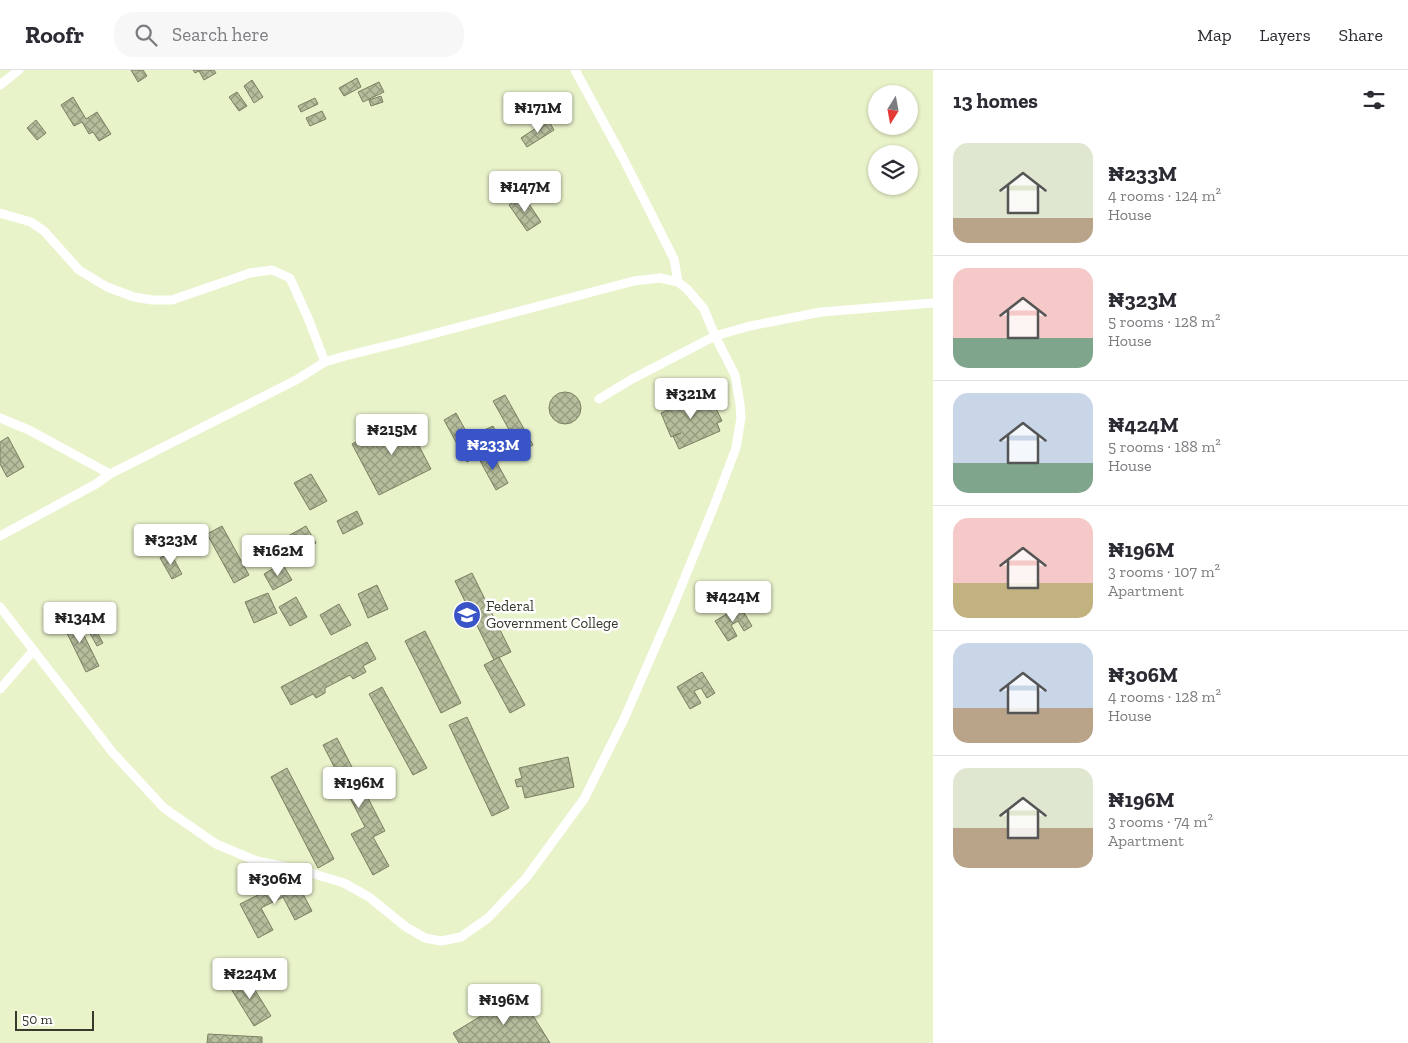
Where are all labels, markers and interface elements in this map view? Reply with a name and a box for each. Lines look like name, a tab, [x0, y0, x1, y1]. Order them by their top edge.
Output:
search box	[114, 12, 464, 57]
text: Roofr	[25, 20, 84, 49]
icon: search	[132, 21, 160, 49]
text: Search here	[172, 23, 268, 46]
text: Map	[1197, 24, 1232, 46]
text: Layers	[1260, 24, 1311, 46]
text: Share	[1339, 24, 1383, 46]
north arrow	[868, 85, 918, 135]
map controls	[868, 85, 918, 195]
icon: filters	[1360, 86, 1388, 114]
text: 13 homes	[953, 88, 1038, 113]
pin: ₦171M	[503, 92, 573, 134]
text: ₦171M	[514, 98, 562, 117]
button: layers	[868, 145, 918, 195]
text: ₦233M	[1108, 161, 1177, 186]
icon: home	[993, 163, 1053, 223]
pin: ₦147M	[490, 170, 560, 213]
text: ₦147M	[500, 177, 550, 196]
text: 4 rooms · 124 m²	[1108, 186, 1221, 205]
text: House	[1108, 205, 1151, 224]
text: ₦323M	[1108, 287, 1177, 312]
icon: home	[993, 288, 1053, 348]
text: 5 rooms · 128 m²	[1108, 312, 1221, 331]
text: House	[1108, 331, 1151, 350]
pin: ₦321M	[656, 378, 726, 420]
text: ₦321M	[666, 384, 716, 403]
text: ₦424M	[1108, 412, 1179, 437]
icon: home	[993, 413, 1053, 473]
pin: ₦215M	[357, 414, 427, 456]
text: ₦215M	[367, 420, 417, 439]
pin: ₦233M	[458, 428, 528, 471]
text: ₦233M	[467, 435, 519, 454]
text: 5 rooms · 188 m²	[1108, 437, 1221, 456]
text: House	[1108, 456, 1151, 475]
pin: ₦323M	[136, 524, 206, 566]
text: ₦323M	[145, 530, 197, 549]
pin: ₦162M	[243, 534, 313, 577]
text: ₦196M	[1108, 537, 1174, 562]
icon: home	[993, 538, 1053, 598]
text: ₦162M	[253, 541, 303, 560]
text: 3 rooms · 107 m²	[1108, 562, 1220, 581]
pin: ₦424M	[698, 580, 768, 623]
text: Apartment	[1108, 581, 1184, 600]
text: ₦424M	[706, 587, 760, 606]
place label: Federal Government College	[486, 597, 618, 632]
school or university icon: Federal Government College	[452, 600, 482, 630]
pin: ₦134M	[45, 602, 115, 644]
text: ₦134M	[54, 608, 106, 627]
text: ₦306M	[1108, 662, 1178, 687]
icon: home	[993, 663, 1053, 723]
text: 4 rooms · 128 m²	[1108, 687, 1221, 706]
text: House	[1108, 706, 1151, 725]
pin: ₦196M	[324, 766, 394, 809]
text: ₦196M	[334, 773, 384, 792]
text: ₦196M	[1108, 787, 1174, 812]
icon: home	[993, 788, 1053, 848]
text: 3 rooms · 74 m²	[1108, 812, 1213, 831]
text: Apartment	[1108, 831, 1184, 850]
pin: ₦306M	[240, 862, 310, 905]
text: ₦306M	[248, 869, 302, 888]
pin: ₦224M	[215, 958, 285, 1000]
text: ₦224M	[223, 964, 277, 983]
pin: ₦196M	[469, 984, 539, 1026]
text: ₦196M	[479, 990, 529, 1009]
scale bar	[15, 1008, 94, 1031]
text: 50 m	[22, 1011, 53, 1028]

